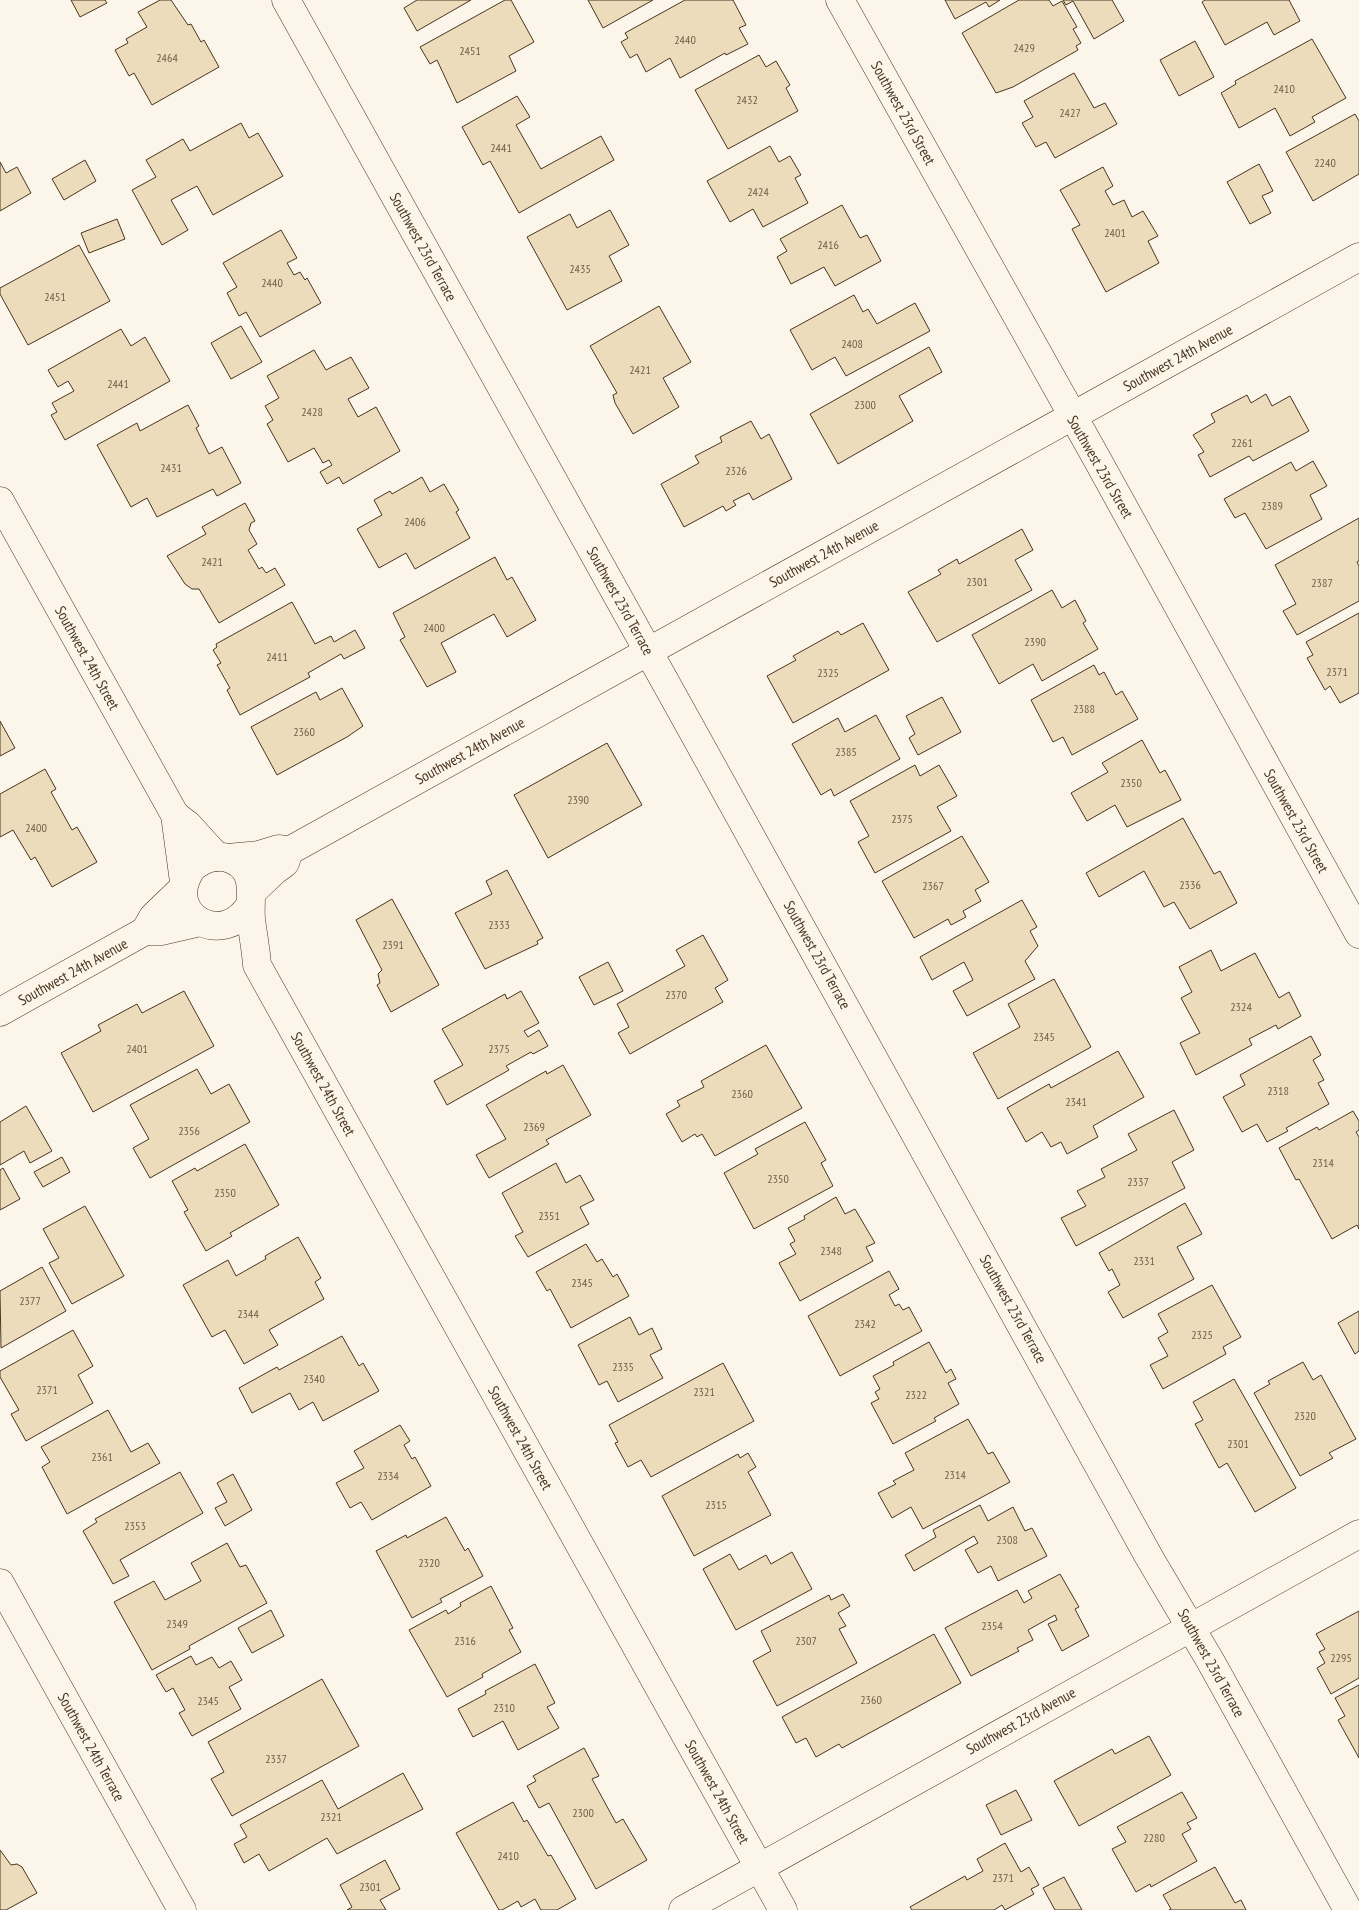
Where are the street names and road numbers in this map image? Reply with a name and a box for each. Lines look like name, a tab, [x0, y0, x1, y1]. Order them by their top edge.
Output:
street label: Southwest 23rd Street	[867, 58, 940, 168]
street label: Southwest 23rd Terrace	[386, 189, 461, 304]
street label: Southwest 24th Avenue	[1120, 320, 1236, 396]
street label: Southwest 23rd Street	[1063, 412, 1138, 522]
street label: Southwest 24th Avenue	[766, 516, 882, 592]
street label: Southwest 23rd Terrace	[583, 543, 658, 658]
street label: Southwest 24th Street	[51, 602, 124, 713]
street label: Southwest 24th Avenue	[412, 713, 528, 789]
street label: Southwest 23rd Street	[1260, 766, 1333, 876]
street label: Southwest 23rd Terrace	[780, 897, 855, 1012]
street label: Southwest 24th Avenue	[15, 934, 131, 1010]
street label: Southwest 24th Street	[287, 1028, 360, 1139]
street label: Southwest 23rd Terrace	[976, 1251, 1051, 1366]
street label: Southwest 24th Street	[484, 1382, 557, 1493]
street label: Southwest 23rd Terrace	[1174, 1605, 1249, 1720]
street label: Southwest 23rd Avenue	[963, 1683, 1079, 1759]
street label: Southwest 24th Terrace	[54, 1689, 129, 1804]
street label: Southwest 24th Street	[681, 1736, 754, 1847]

